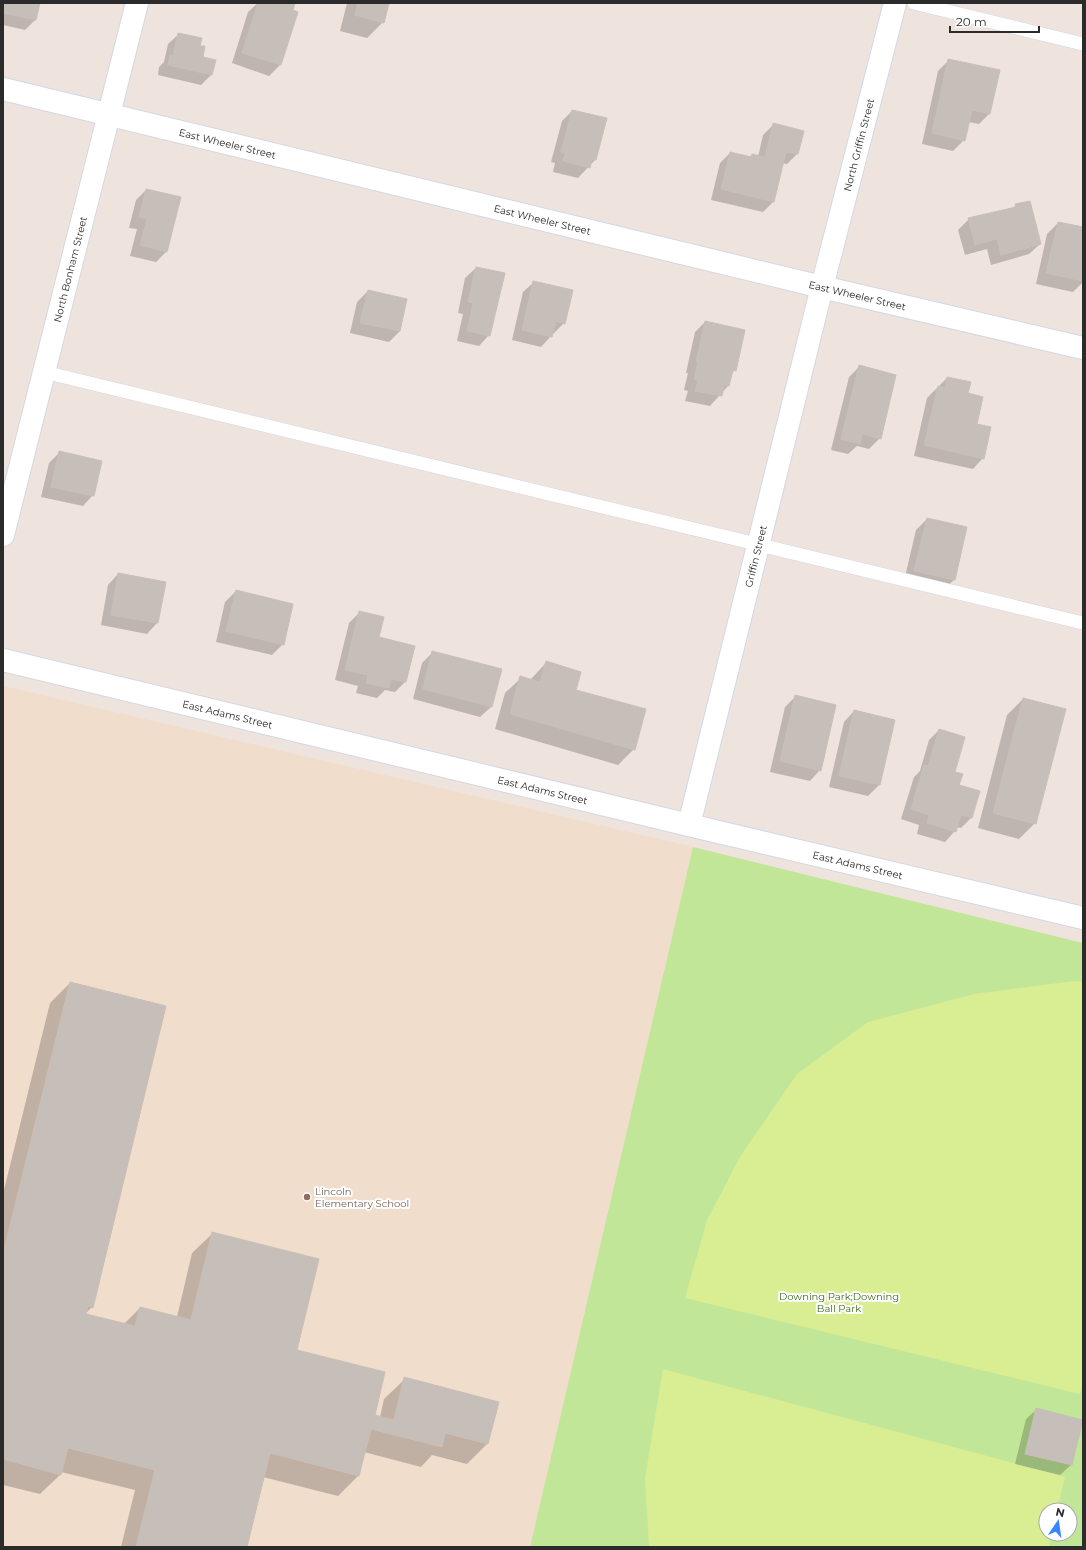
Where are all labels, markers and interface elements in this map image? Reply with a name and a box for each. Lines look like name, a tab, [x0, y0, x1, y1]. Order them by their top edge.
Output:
scale bar	[950, 8, 1039, 34]
text: 20 m	[956, 14, 987, 29]
street label: North Griffin Street	[840, 97, 877, 193]
street label: East Wheeler Street	[178, 125, 277, 161]
street label: East Wheeler Street	[493, 201, 592, 237]
street label: North Bonham Street	[50, 215, 90, 324]
street label: East Wheeler Street	[807, 278, 907, 313]
street label: Griffin Street	[742, 524, 769, 588]
street label: East Adams Street	[181, 697, 274, 731]
street label: East Adams Street	[496, 773, 589, 807]
street label: East Adams Street	[811, 848, 904, 882]
place label: Lincoln Elementary School	[315, 1185, 409, 1210]
marker: Lincoln Elementary School	[302, 1192, 312, 1202]
park label: Downing Park;Downing Ball Park	[779, 1290, 899, 1315]
north arrow	[1038, 1502, 1078, 1542]
text: N	[1054, 1504, 1066, 1520]

